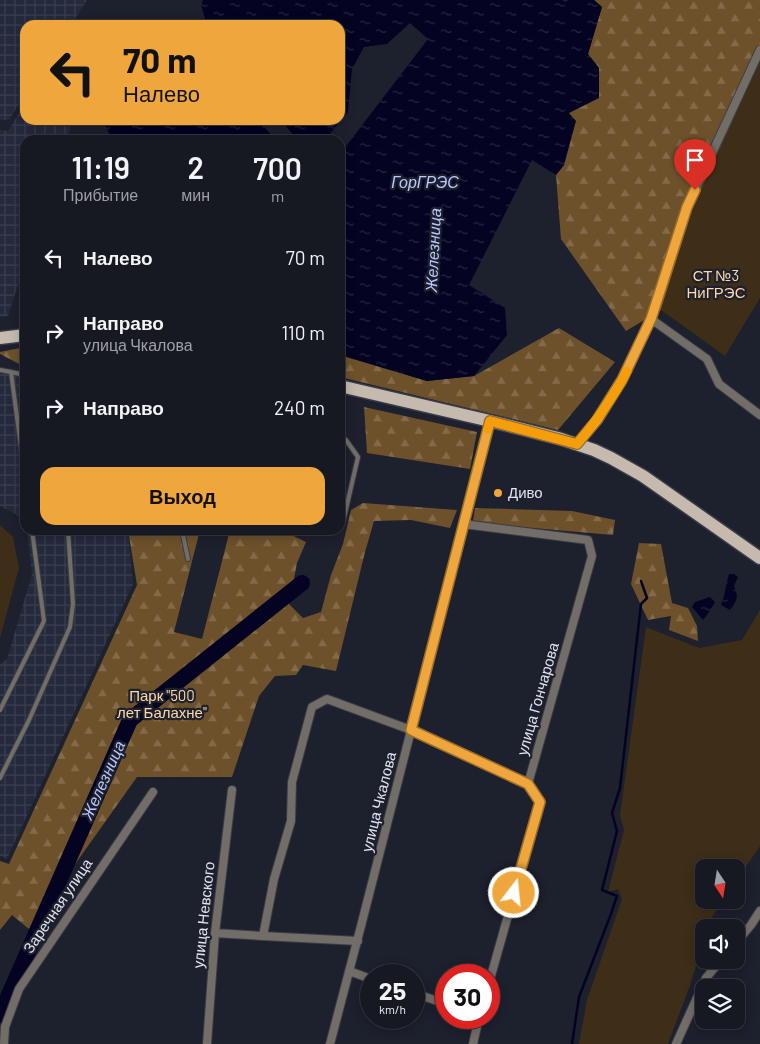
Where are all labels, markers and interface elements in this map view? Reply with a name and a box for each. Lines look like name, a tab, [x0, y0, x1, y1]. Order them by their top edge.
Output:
text: 70 m	[123, 38, 197, 80]
icon: left	[40, 40, 105, 105]
text: Налево	[123, 80, 200, 106]
pin	[674, 139, 716, 190]
icon: arrive	[681, 146, 709, 174]
text: 11:19	[71, 149, 130, 185]
text: 2	[187, 149, 204, 185]
text: 700	[253, 150, 302, 186]
water label: ГорГРЭС	[391, 172, 459, 191]
text: Прибытие	[63, 185, 138, 204]
text: мин	[181, 185, 210, 204]
text: m	[271, 186, 284, 205]
water label: Железница	[421, 207, 444, 293]
icon: left	[40, 244, 68, 272]
text: Налево	[83, 246, 153, 269]
text: 70 m	[286, 246, 325, 269]
park label: СТ №3 НиГРЭС	[687, 266, 746, 301]
text: Направо	[83, 311, 164, 334]
icon: right	[40, 319, 68, 347]
text: 110 m	[281, 321, 325, 344]
text: улица Чкалова	[83, 335, 193, 354]
icon: right	[40, 394, 68, 422]
text: Направо	[83, 396, 164, 419]
text: 240 m	[274, 396, 325, 419]
button: Выход	[40, 467, 325, 525]
place label: Диво	[508, 483, 543, 501]
marker: Диво	[492, 487, 504, 499]
street label: улица Гончарова	[512, 639, 562, 757]
park label: Парк "500 лет Балахне"	[117, 686, 207, 721]
water label: Железница	[76, 737, 128, 823]
street label: улица Чкалова	[357, 749, 399, 854]
street label: Заречная улица	[19, 854, 96, 956]
north arrow	[695, 859, 745, 909]
map controls	[695, 859, 745, 1029]
street label: улица Невского	[188, 861, 218, 969]
position arrow	[487, 866, 539, 918]
button: sound	[695, 919, 745, 969]
speed limit sign: 30	[435, 964, 500, 1029]
text: 25	[379, 975, 406, 1005]
button: layers	[695, 979, 745, 1029]
text: km/h	[379, 1002, 406, 1016]

